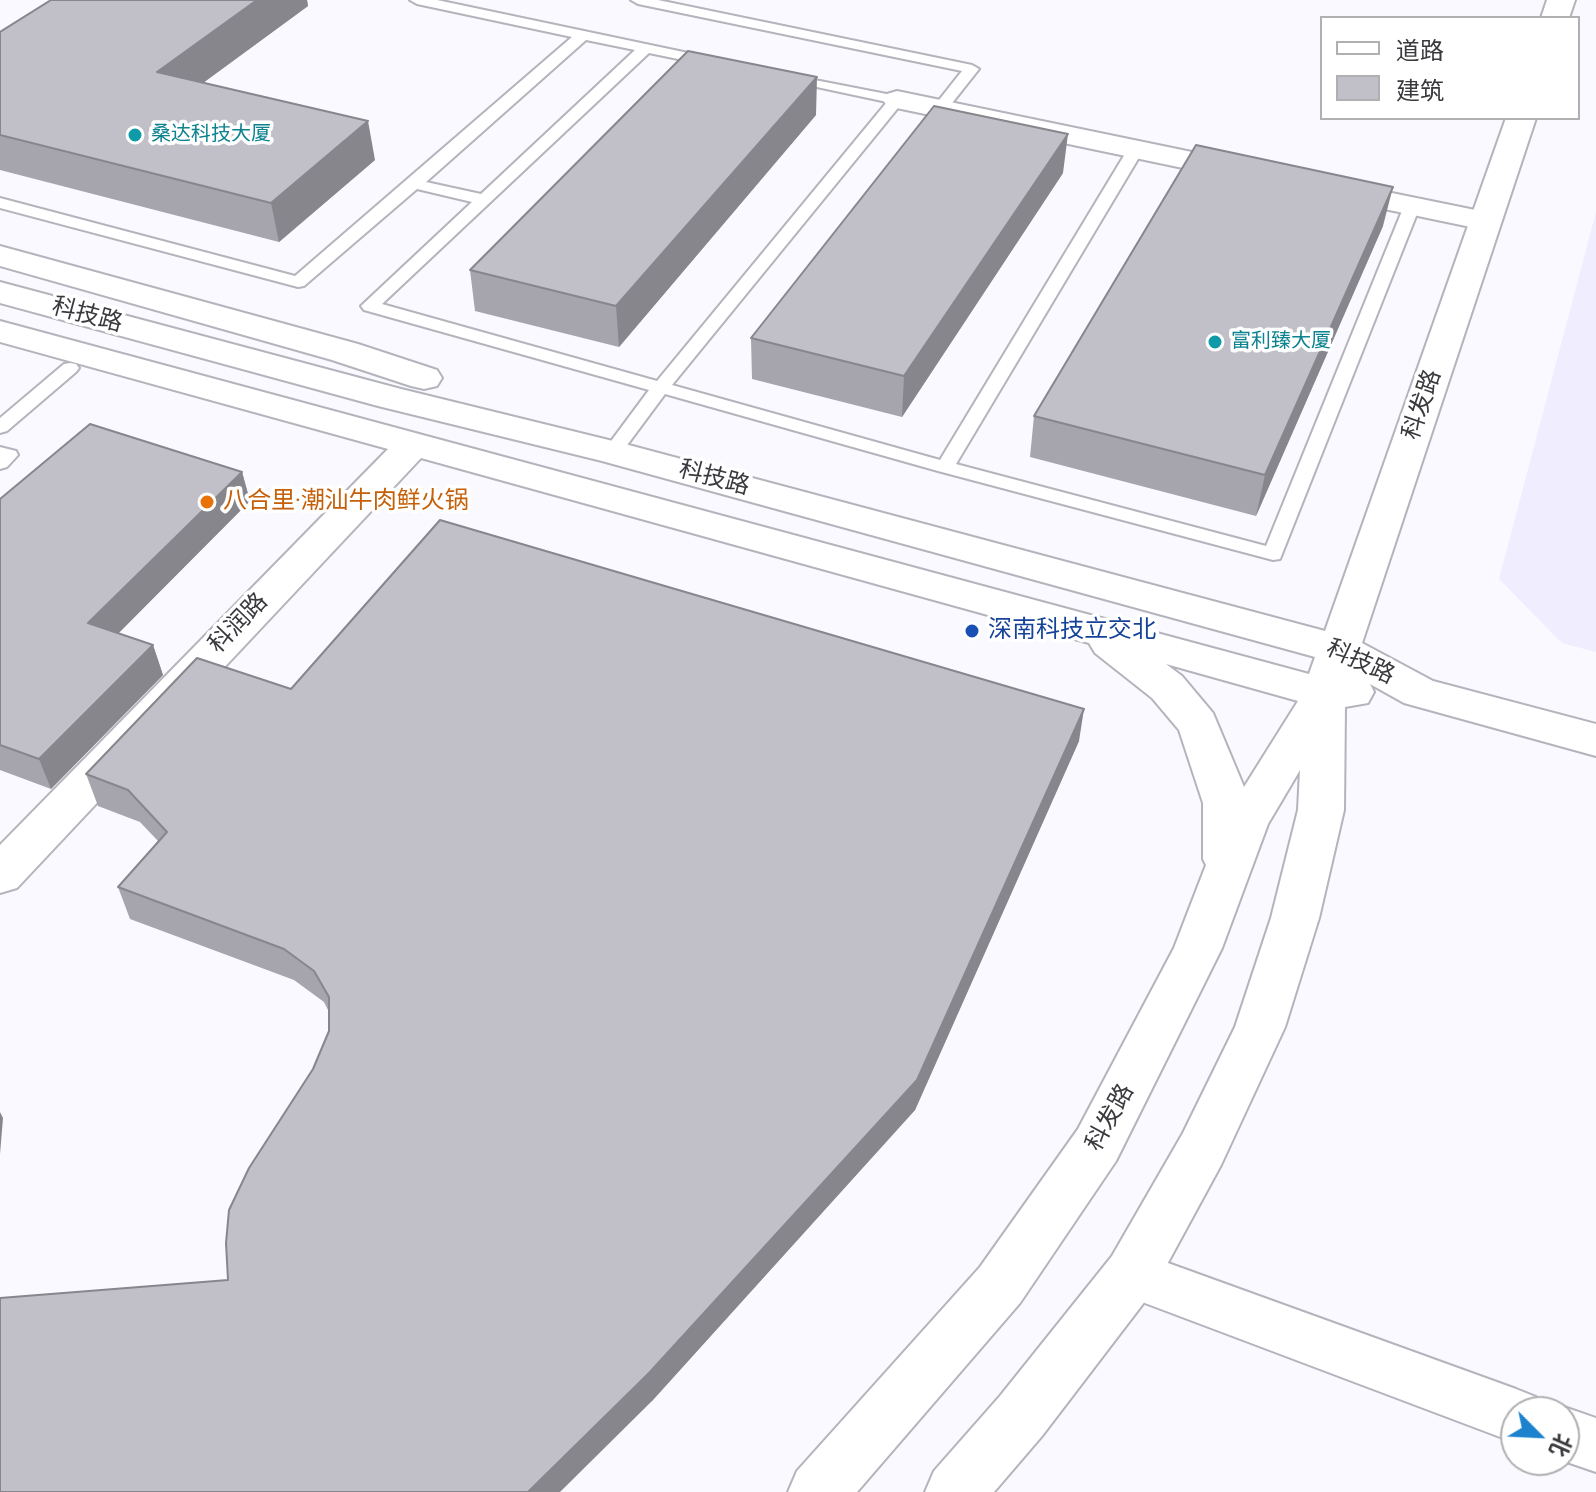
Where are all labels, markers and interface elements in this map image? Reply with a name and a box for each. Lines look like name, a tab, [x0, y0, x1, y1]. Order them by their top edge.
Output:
legend	[1320, 16, 1580, 120]
text: 道路	[1396, 37, 1444, 65]
text: 建筑	[1396, 77, 1444, 105]
place label: 桑达科技大厦	[151, 123, 271, 147]
marker: 桑达科技大厦	[126, 126, 144, 144]
street label: 科技路	[48, 293, 126, 339]
place label: 富利臻大厦	[1231, 330, 1331, 354]
marker: 富利臻大厦	[1206, 333, 1224, 351]
street label: 科发路	[1398, 366, 1448, 444]
street label: 科技路	[675, 456, 753, 502]
place label: 八合里·潮汕牛肉鲜火锅	[223, 488, 469, 516]
marker: 八合里·潮汕牛肉鲜火锅	[198, 493, 216, 511]
street label: 科润路	[204, 588, 274, 660]
place label: 深南科技立交北	[988, 617, 1156, 645]
marker: 深南科技立交北	[963, 622, 981, 640]
street label: 科技路	[1321, 635, 1399, 691]
street label: 科发路	[1081, 1080, 1141, 1156]
north arrow	[1500, 1396, 1580, 1476]
text: 北	[1545, 1430, 1576, 1460]

